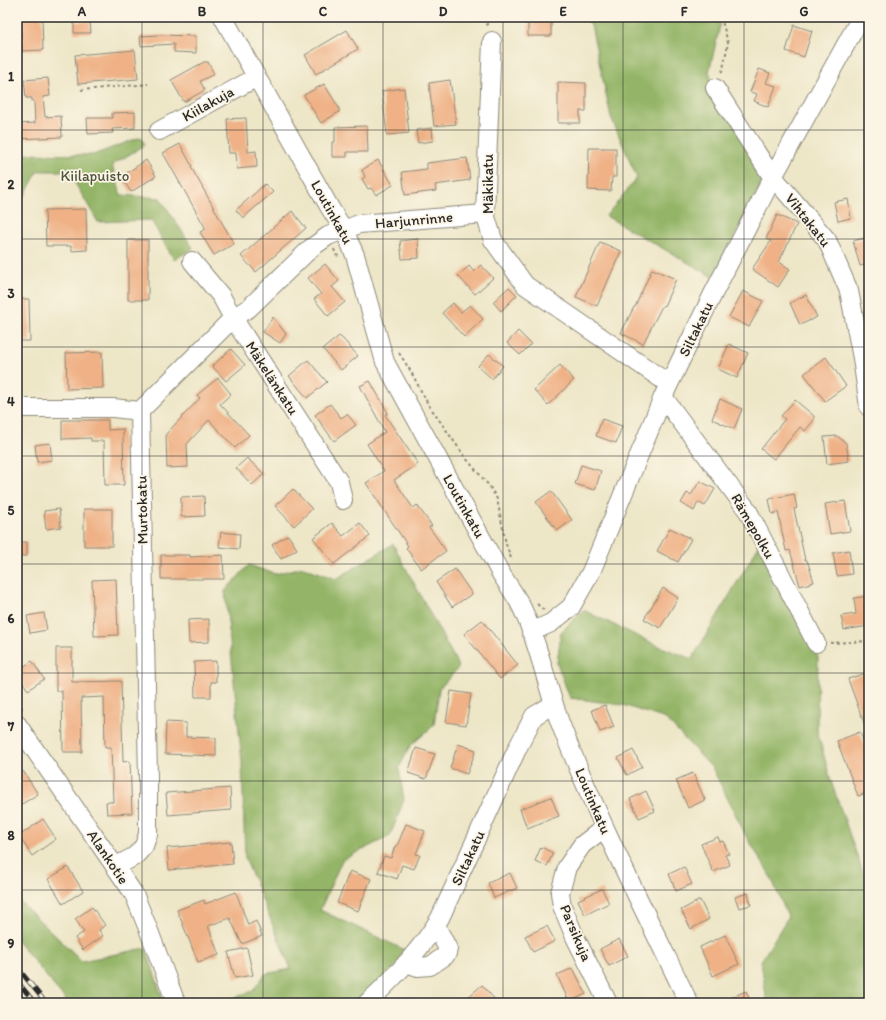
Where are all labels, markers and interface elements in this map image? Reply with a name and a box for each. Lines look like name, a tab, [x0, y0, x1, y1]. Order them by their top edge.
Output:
text: A	[77, 4, 87, 19]
text: B	[198, 4, 207, 19]
text: C	[319, 4, 328, 19]
text: D	[439, 4, 448, 19]
text: E	[559, 4, 567, 19]
text: F	[681, 4, 688, 19]
text: G	[800, 4, 809, 19]
text: 1	[8, 69, 14, 84]
street label: Kiilakuja	[179, 82, 238, 126]
street label: Mäkikatu	[479, 153, 497, 214]
park label: Kiilapuisto	[61, 167, 129, 185]
text: 2	[8, 177, 15, 192]
street label: Loutinkatu	[307, 177, 357, 247]
street label: Vihtakatu	[781, 190, 835, 250]
street label: Harjunrinne	[374, 208, 454, 232]
text: 3	[7, 286, 15, 301]
street label: Siltakatu	[675, 299, 717, 359]
street label: Mäkelänkatu	[242, 338, 303, 419]
text: 4	[7, 394, 15, 409]
street label: Loutinkatu	[439, 471, 489, 541]
street label: Murtokatu	[132, 475, 152, 545]
street label: Rämepolku	[727, 490, 779, 562]
text: 5	[8, 503, 15, 518]
text: 6	[8, 611, 15, 626]
text: 7	[7, 719, 15, 734]
street label: Loutinkatu	[571, 765, 615, 837]
street label: Alankotie	[83, 826, 133, 888]
street label: Siltakatu	[447, 827, 489, 889]
text: 8	[7, 828, 15, 843]
street label: Parsikuja	[556, 902, 596, 964]
text: 9	[8, 936, 15, 951]

